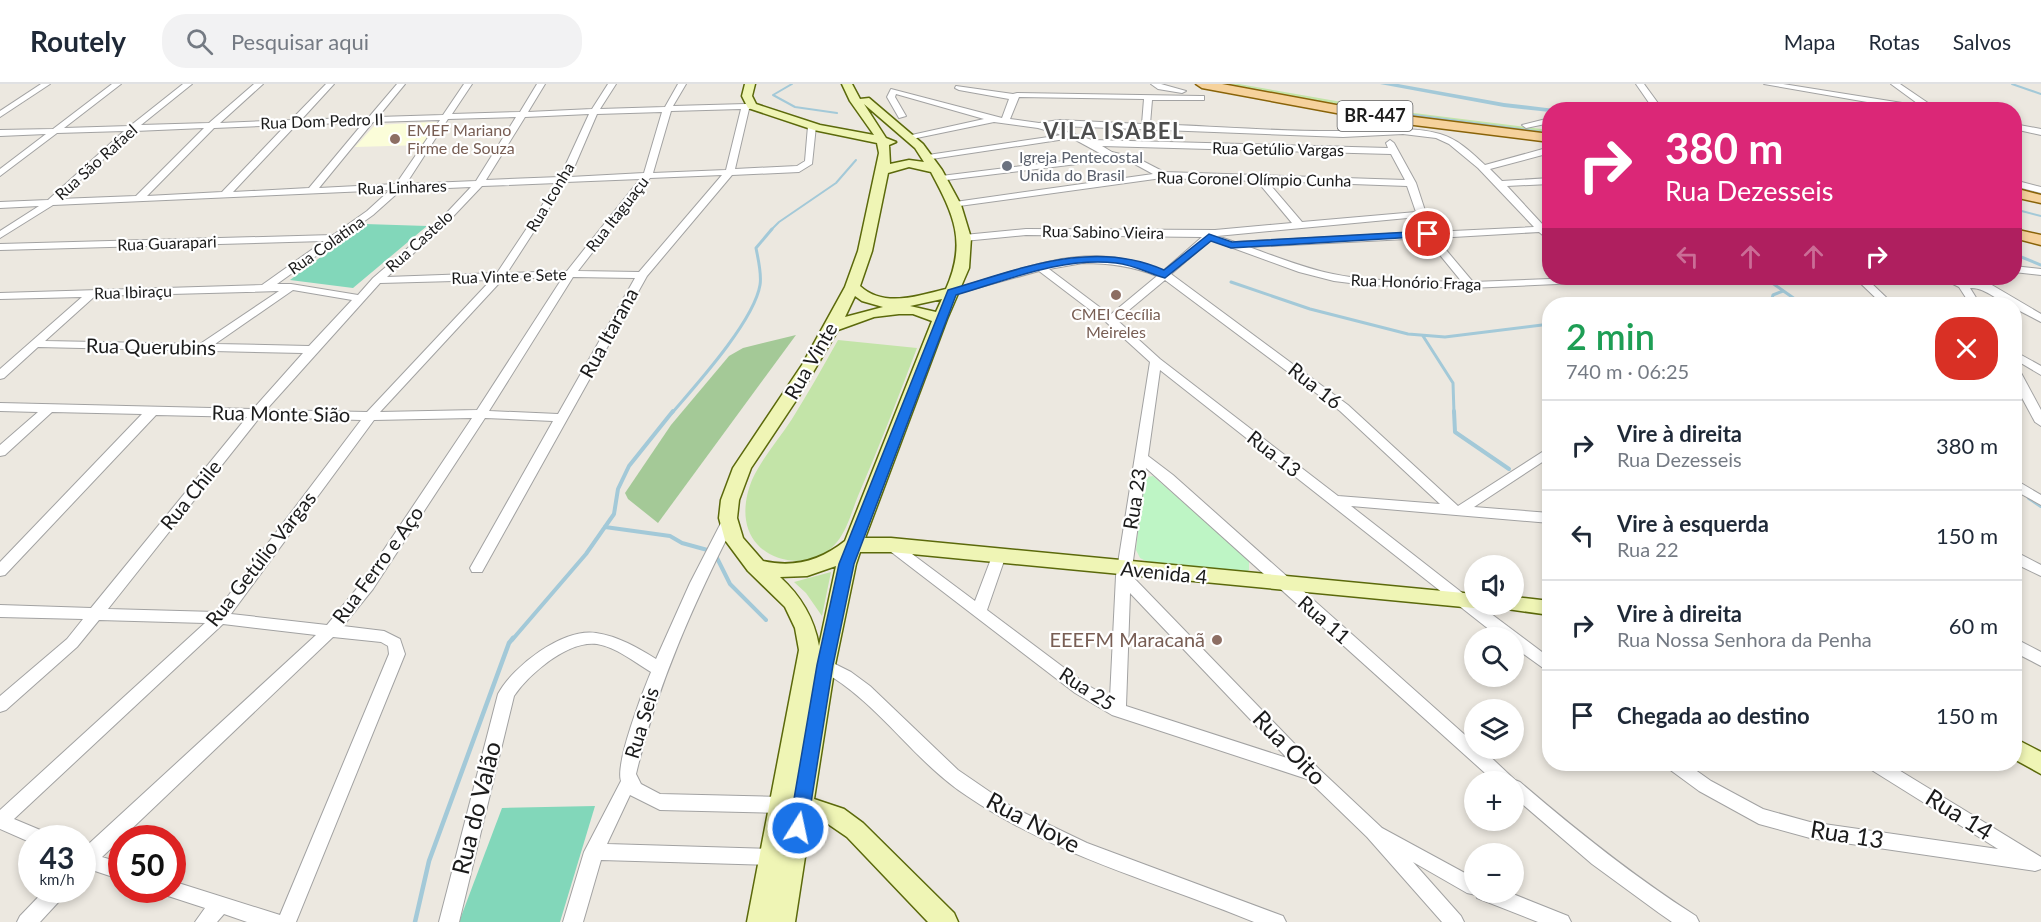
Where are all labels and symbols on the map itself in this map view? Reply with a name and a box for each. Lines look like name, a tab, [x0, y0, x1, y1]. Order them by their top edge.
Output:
road number: BR-447	[1338, 101, 1412, 131]
street label: Rua Dom Pedro II	[260, 109, 384, 132]
district label: VILA ISABEL	[1042, 117, 1185, 144]
street label: Rua São Rafael	[51, 120, 141, 203]
place label: EMEF Mariano Firme de Souza	[407, 120, 515, 157]
marker: EMEF Mariano Firme de Souza	[388, 132, 402, 146]
street label: Rua Getúlio Vargas	[1212, 138, 1344, 159]
place label: Igreja Pentecostal Unida do Brasil	[1019, 147, 1143, 184]
street label: Rua Iconha	[522, 159, 578, 235]
marker: Igreja Pentecostal Unida do Brasil	[1000, 159, 1014, 173]
street label: Rua Coronel Olímpio Cunha	[1156, 167, 1352, 190]
street label: Rua Itaguaçu	[581, 172, 652, 255]
street label: Rua Linhares	[357, 175, 447, 198]
street label: Rua Castelo	[381, 206, 456, 276]
pin	[1402, 208, 1453, 259]
street label: Rua Colatina	[284, 211, 367, 278]
street label: Rua Sabino Vieira	[1042, 221, 1164, 242]
street label: Rua Guarapari	[117, 231, 217, 254]
street label: Rua Vinte e Sete	[451, 264, 567, 287]
street label: Rua Honório Fraga	[1350, 270, 1482, 293]
street label: Rua Ibiraçu	[94, 281, 172, 302]
street label: Rua Itarana	[574, 283, 643, 382]
marker: CMEI Cecília Meireles	[1109, 288, 1123, 302]
place label: CMEI Cecília Meireles	[1071, 304, 1161, 341]
street label: Rua Vinte	[779, 318, 842, 403]
street label: Rua Querubins	[86, 333, 216, 359]
street label: Rua 16	[1284, 357, 1347, 414]
street label: Rua Monte Sião	[212, 400, 351, 426]
street label: Rua 13	[1243, 425, 1306, 482]
street label: Rua Chile	[155, 455, 226, 534]
street label: Rua 23	[1117, 467, 1151, 531]
street label: Rua Getúlio Vargas	[200, 486, 320, 631]
street label: Rua Ferro e Aço	[327, 501, 428, 628]
street label: Avenida 4	[1120, 556, 1209, 589]
street label: Rua 11	[1294, 590, 1356, 648]
place label: EEEFM Maracanã	[1049, 627, 1205, 651]
marker: EEEFM Maracanã	[1210, 633, 1224, 647]
street label: Rua 25	[1055, 661, 1120, 715]
street label: Rua Seis	[619, 684, 663, 761]
street label: Rua Oito	[1247, 703, 1333, 790]
street label: Rua do Valão	[445, 738, 506, 877]
street label: Rua 14	[1921, 782, 1999, 846]
street label: Rua Nove	[982, 785, 1086, 858]
position arrow	[766, 796, 830, 860]
street label: Rua 13	[1808, 813, 1886, 854]
speed limit sign: 50	[108, 825, 186, 903]

